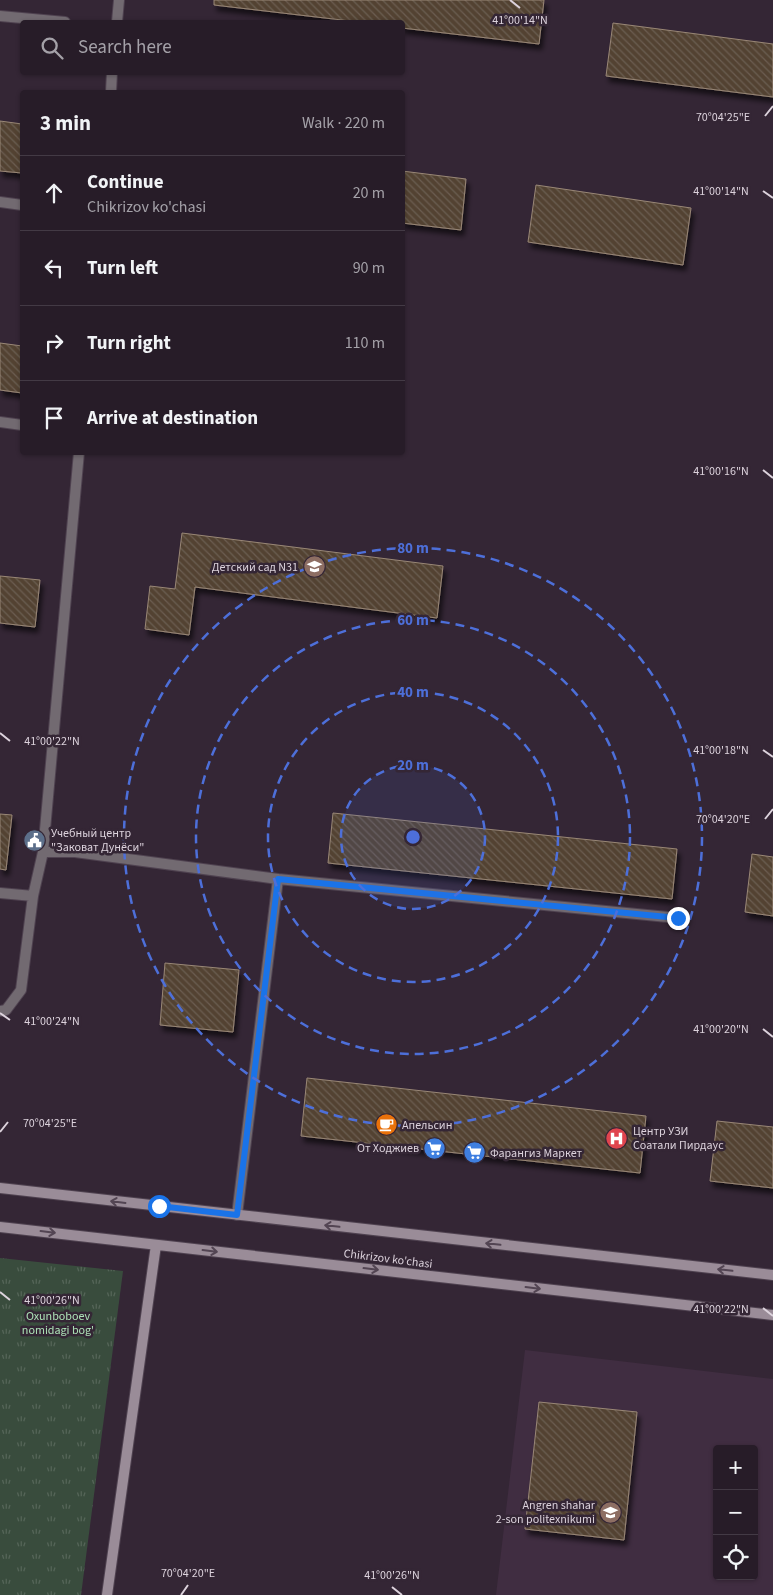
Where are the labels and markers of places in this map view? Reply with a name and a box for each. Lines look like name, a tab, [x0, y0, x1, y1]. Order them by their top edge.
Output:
school or university icon: Детский сад N31	[302, 555, 326, 579]
place label: Детский сад N31	[212, 559, 298, 576]
place label: Учебный центр "Заковат Дунёси"	[51, 825, 144, 856]
public building icon: Учебный центр "Заковат Дунёси"	[23, 828, 47, 852]
centre of rings	[404, 828, 422, 846]
cafe icon: Апельсин	[374, 1113, 398, 1137]
place label: Апельсин	[402, 1117, 452, 1134]
place label: Центр УЗИ Соатали Пирдаус	[633, 1123, 724, 1154]
hospital icon: Центр УЗИ Соатали Пирдаус	[605, 1126, 629, 1150]
supermarket icon: От Ходжиев	[423, 1136, 447, 1160]
place label: От Ходжиев	[357, 1140, 419, 1157]
supermarket icon: Фарангиз Маркет	[462, 1141, 486, 1165]
place label: Фарангиз Маркет	[490, 1145, 582, 1162]
place label: Angren shahar 2-son politexnikumi	[496, 1497, 596, 1528]
school or university icon: Angren shahar 2-son politexnikumi	[599, 1500, 623, 1524]

